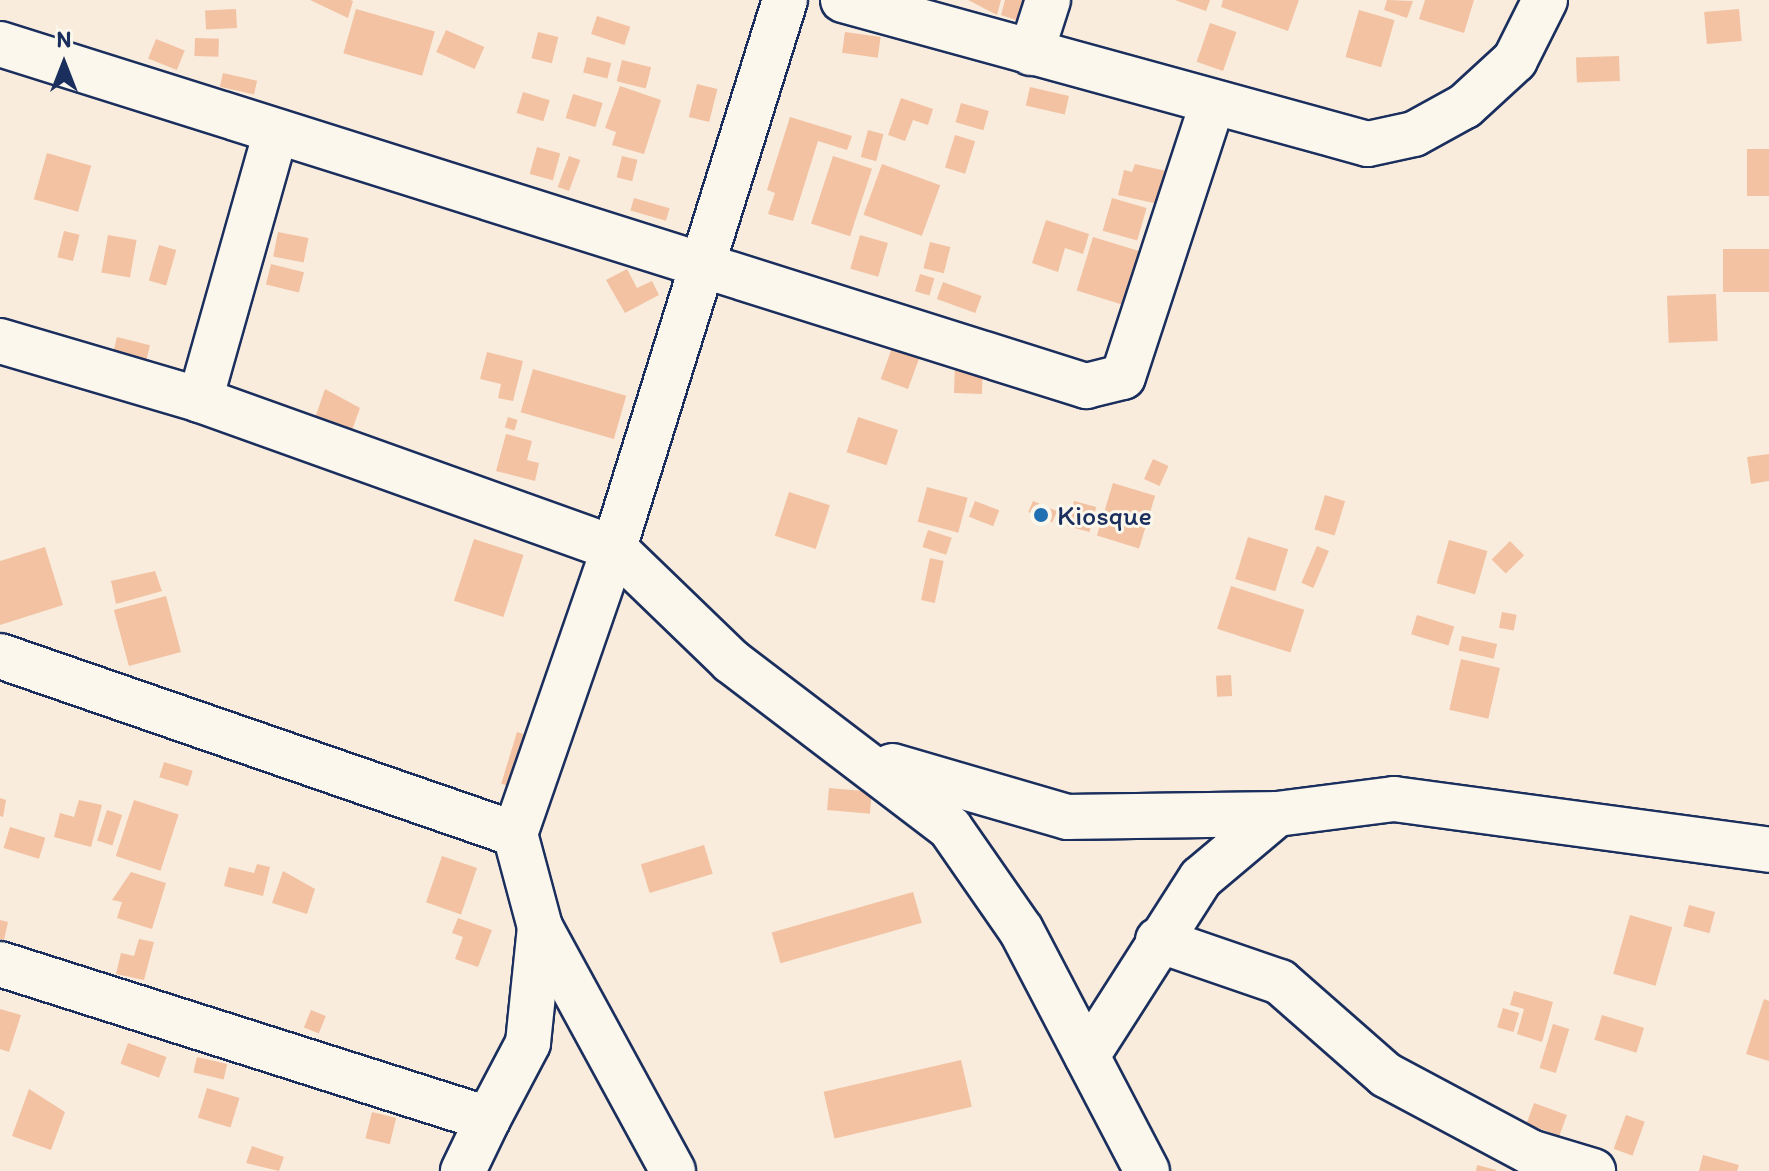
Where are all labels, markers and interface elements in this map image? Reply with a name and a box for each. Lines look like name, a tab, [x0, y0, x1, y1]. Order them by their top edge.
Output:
north arrow	[24, 24, 104, 104]
text: N	[57, 26, 71, 53]
place label: Kiosque	[1057, 498, 1152, 532]
marker: Kiosque	[1032, 506, 1050, 524]

